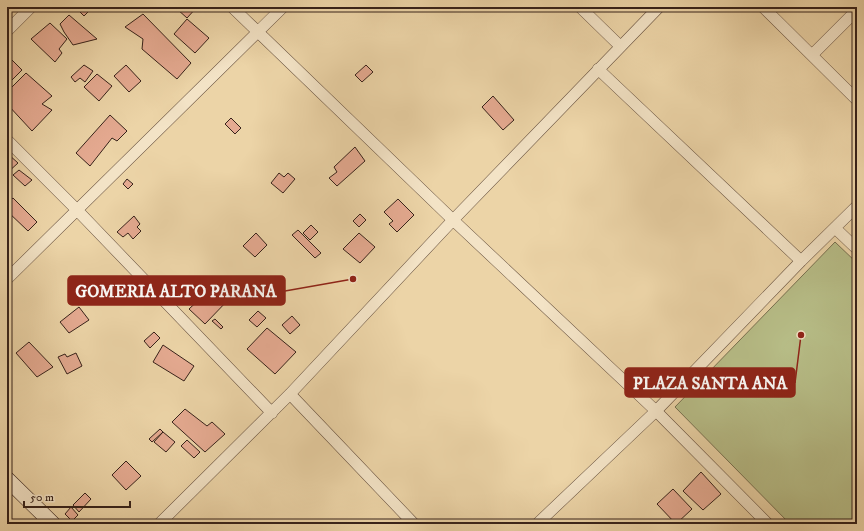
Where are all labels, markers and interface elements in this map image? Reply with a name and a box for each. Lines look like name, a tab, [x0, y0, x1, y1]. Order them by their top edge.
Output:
callout: GOMERIA ALTO PARANA	[68, 276, 285, 305]
text: GOMERIA ALTO PARANA	[75, 281, 278, 303]
callout: PLAZA SANTA ANA	[625, 368, 795, 397]
text: PLAZA SANTA ANA	[633, 373, 788, 395]
scale bar	[24, 483, 130, 509]
text: 50 m	[30, 490, 54, 505]

